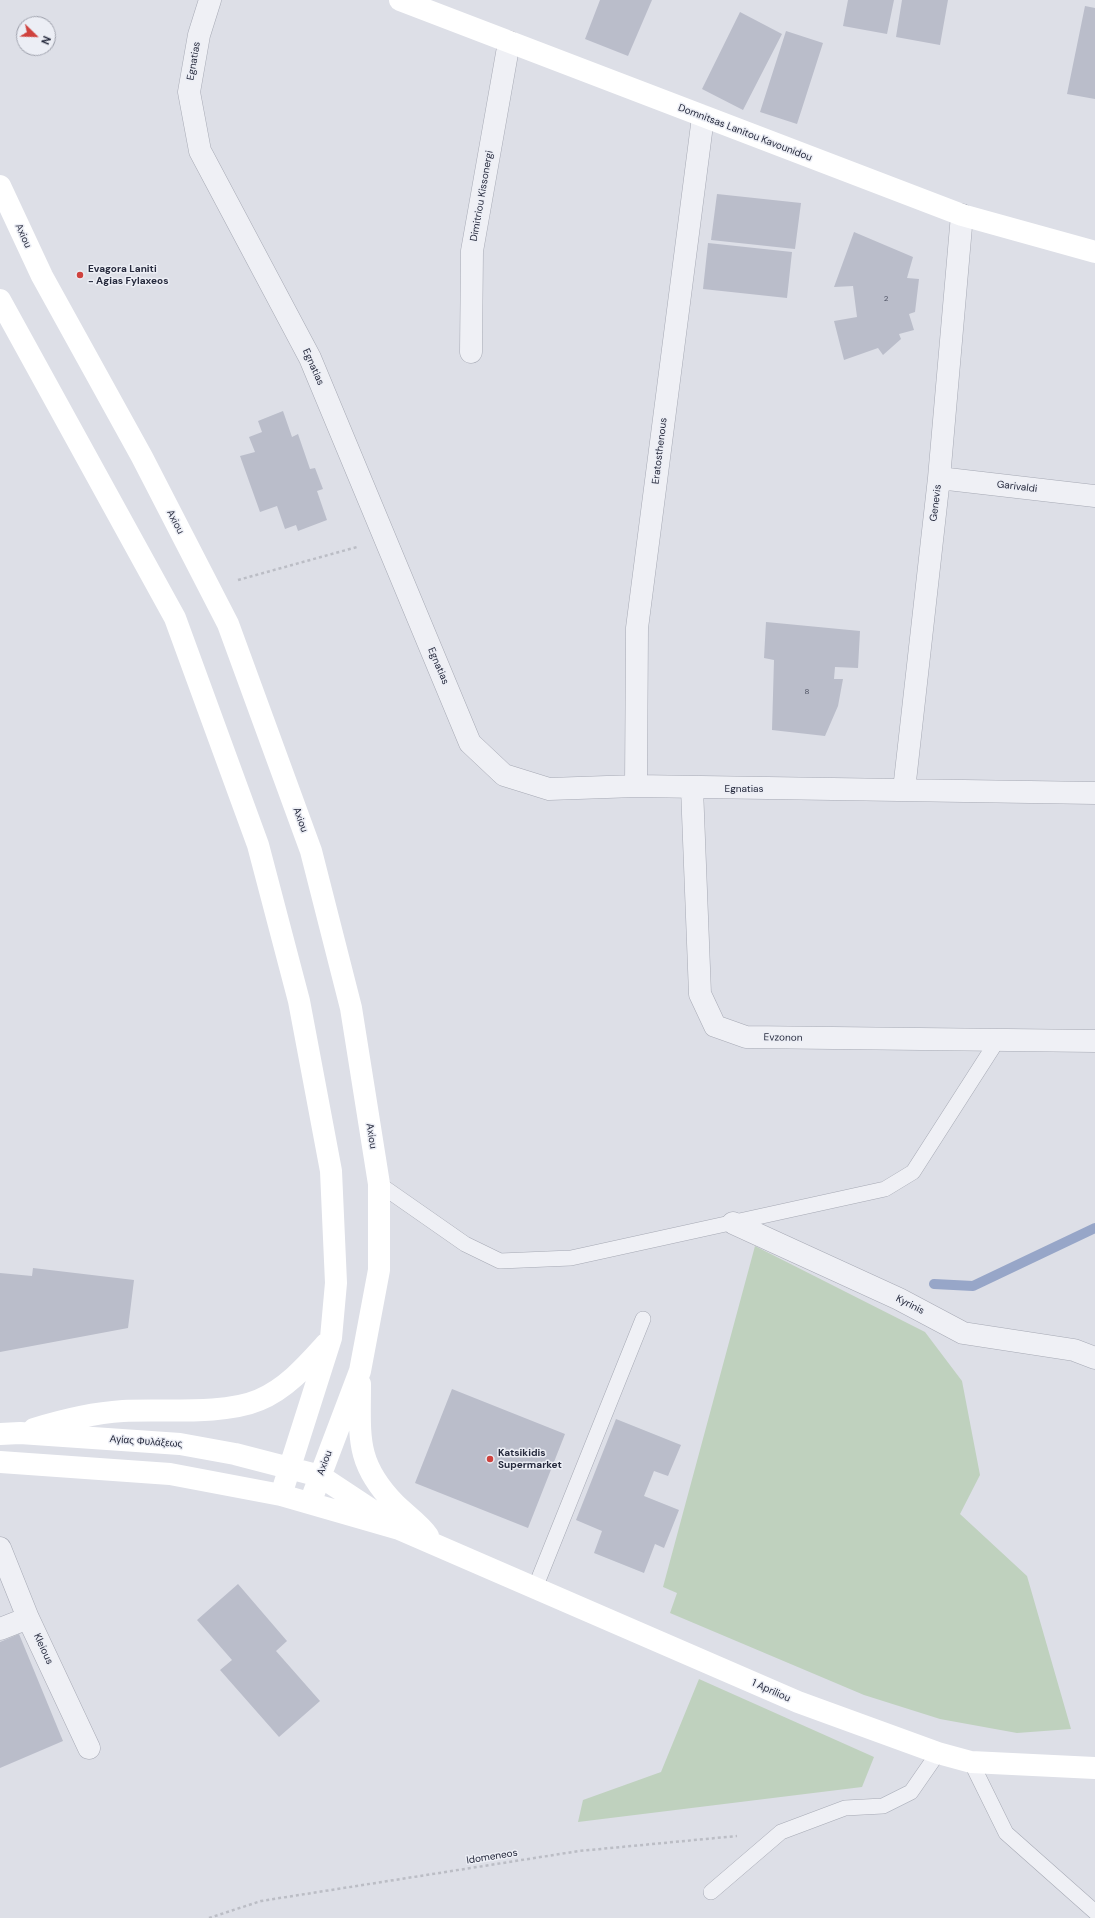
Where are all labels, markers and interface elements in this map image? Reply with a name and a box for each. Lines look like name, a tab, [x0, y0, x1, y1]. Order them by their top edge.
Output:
north arrow	[16, 16, 56, 56]
text: N	[38, 34, 54, 47]
street label: Egnatias	[185, 41, 203, 81]
street label: Domnitsas Lanitou Kavounidou	[676, 102, 814, 164]
street label: Dimitriou Kissonergi	[468, 150, 496, 242]
street label: Axiou	[12, 222, 34, 250]
place label: Evagora Laniti - Agias Fylaxeos	[88, 263, 168, 286]
marker: Evagora Laniti - Agias Fylaxeos	[75, 270, 85, 280]
house number: 2	[884, 294, 888, 304]
street label: Egnatias	[300, 347, 326, 387]
street label: Eratosthenous	[650, 417, 670, 485]
street label: Garivaldi	[996, 479, 1038, 495]
street label: Genevis	[928, 484, 944, 522]
street label: Axiou	[164, 508, 186, 536]
street label: Egnatias	[425, 646, 451, 686]
house number: 8	[805, 687, 809, 697]
street label: Egnatias	[724, 783, 764, 795]
street label: Axiou	[290, 806, 310, 834]
street label: Evzonon	[763, 1032, 803, 1044]
street label: Axiou	[363, 1122, 379, 1150]
street label: Kyrinis	[894, 1293, 926, 1317]
street label: Αγίας Φυλάξεως	[109, 1433, 183, 1451]
place label: Katsikidis Supermarket	[498, 1447, 562, 1470]
street label: Axiou	[315, 1449, 335, 1477]
marker: Katsikidis Supermarket	[485, 1454, 495, 1464]
street label: Kleious	[31, 1632, 55, 1666]
street label: 1 Apriliou	[750, 1677, 792, 1705]
street label: Idomeneos	[466, 1847, 518, 1867]

